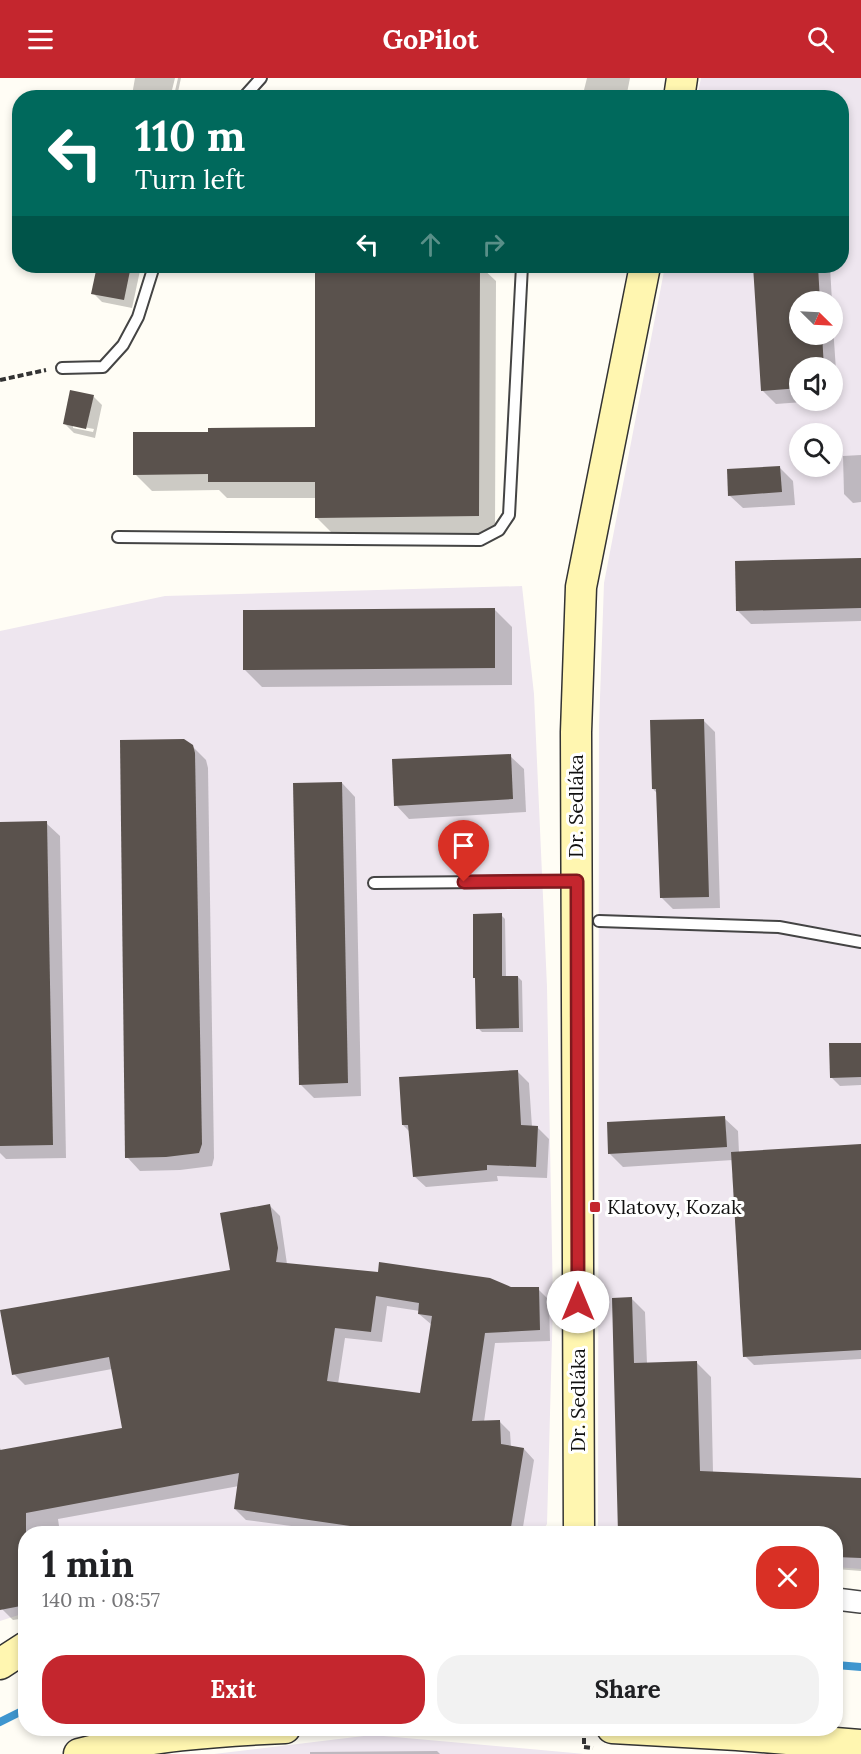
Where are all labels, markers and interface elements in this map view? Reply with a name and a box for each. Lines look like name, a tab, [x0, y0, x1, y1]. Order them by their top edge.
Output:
text: GoPilot	[383, 22, 478, 56]
icon: menu	[24, 23, 57, 56]
icon: search	[804, 23, 837, 56]
text: 110 m	[135, 109, 246, 163]
icon: left	[36, 114, 114, 192]
text: Turn left	[135, 162, 245, 196]
icon: left	[351, 228, 384, 261]
icon: ahead	[414, 228, 447, 261]
icon: right	[477, 228, 510, 261]
north arrow	[789, 291, 843, 345]
map controls	[789, 291, 843, 477]
button: sound	[789, 357, 843, 411]
button: search	[789, 423, 843, 477]
street label: Dr. Sedláka	[563, 754, 588, 858]
pin	[438, 820, 489, 882]
icon: arrive	[447, 829, 480, 862]
place label: Klatovy, Kozak	[607, 1194, 742, 1219]
marker: Klatovy, Kozak	[588, 1200, 602, 1214]
position arrow	[546, 1270, 610, 1334]
street label: Dr. Sedláka	[565, 1348, 590, 1452]
text: 1 min	[42, 1541, 134, 1587]
button: close	[756, 1546, 819, 1609]
text: 140 m · 08:57	[42, 1587, 160, 1612]
button: Exit	[42, 1655, 425, 1724]
button: Share	[437, 1655, 819, 1724]

